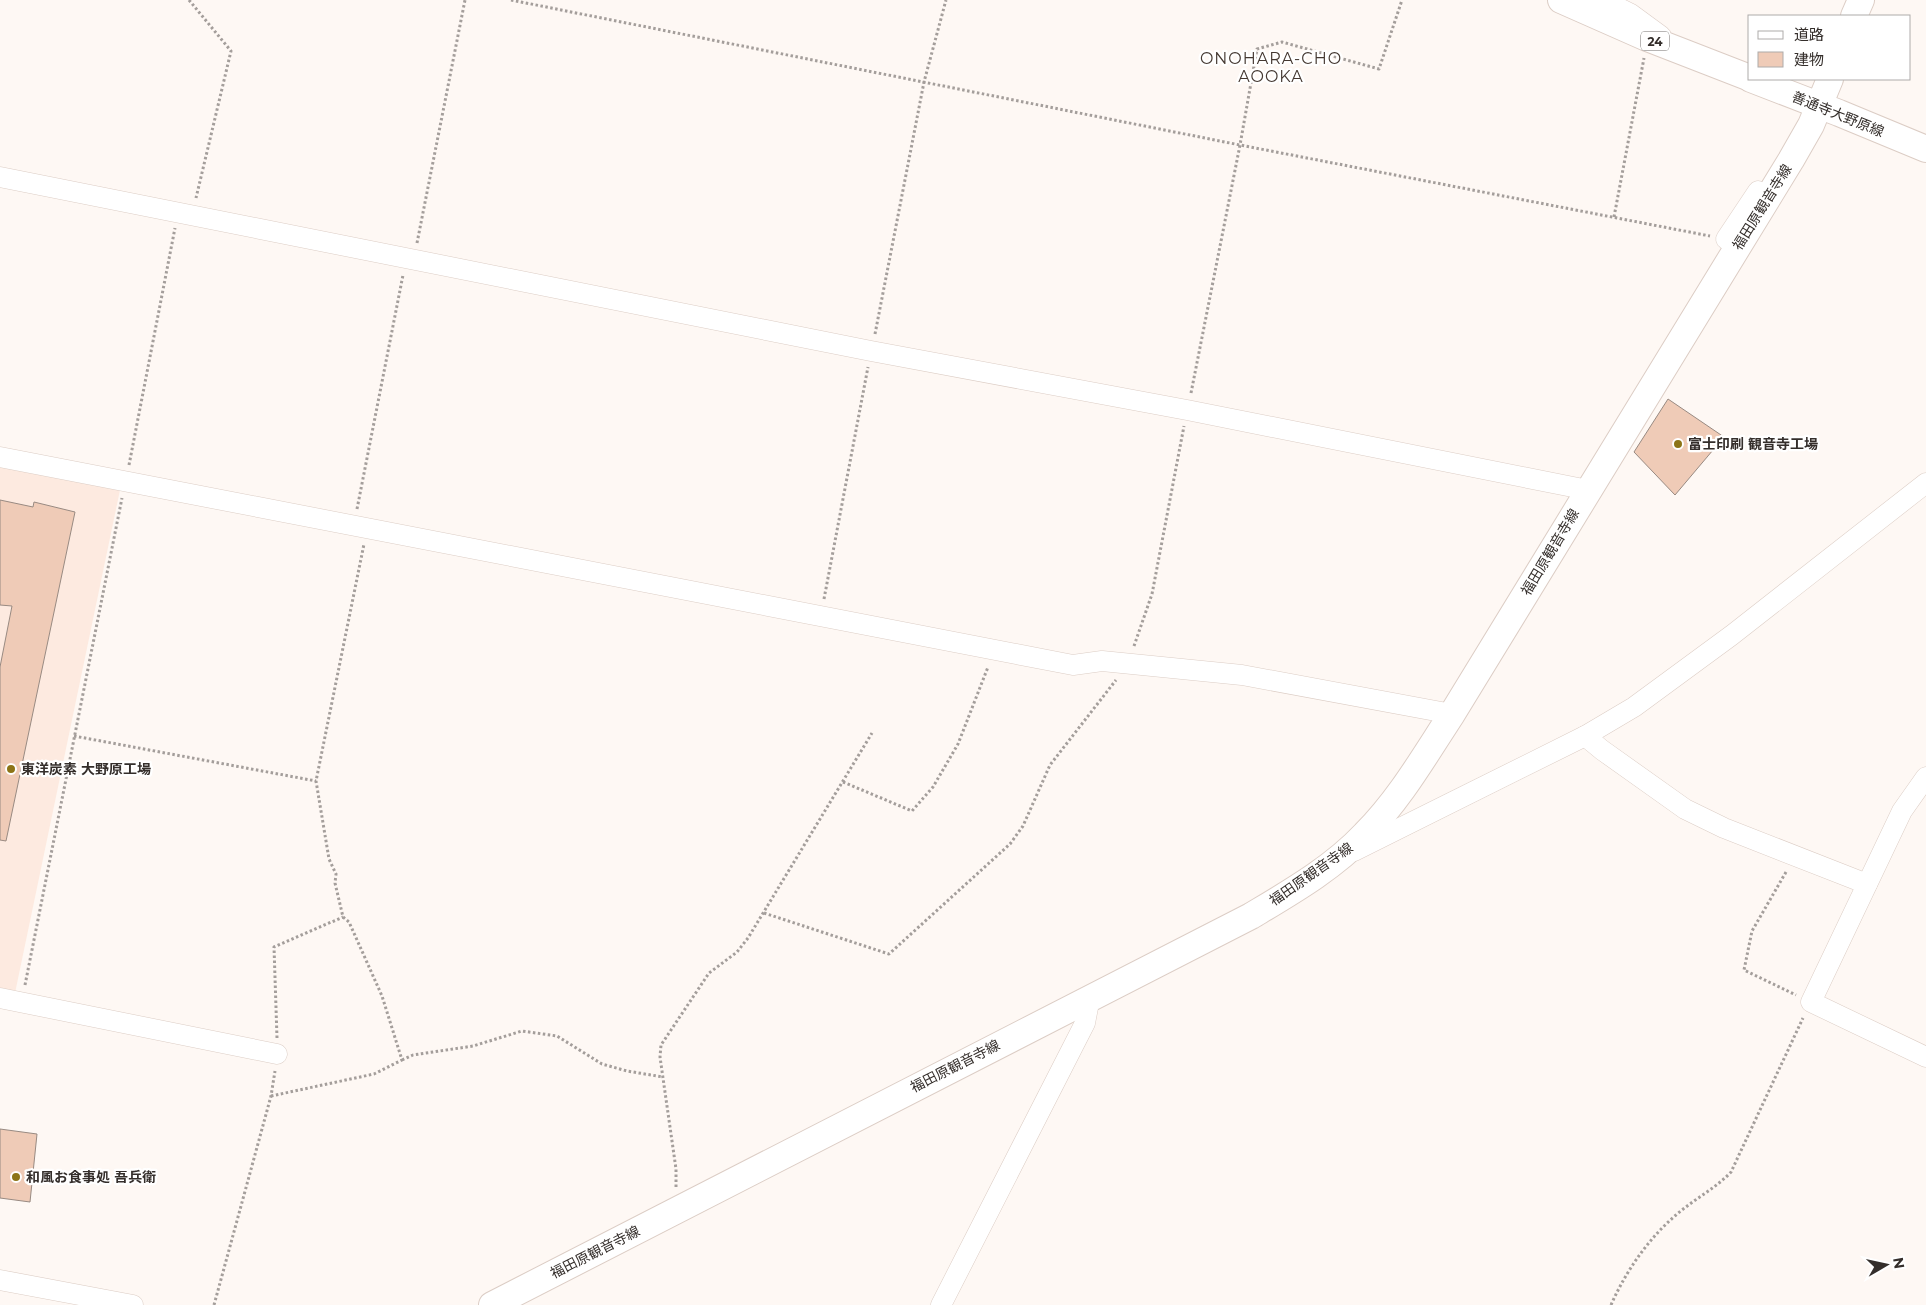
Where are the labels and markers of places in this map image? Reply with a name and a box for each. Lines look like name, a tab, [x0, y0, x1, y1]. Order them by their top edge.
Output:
place label: 富士印刷 観音寺工場	[1688, 435, 1818, 453]
marker: 富士印刷 観音寺工場	[1672, 438, 1684, 450]
place label: 東洋炭素 大野原工場	[21, 760, 151, 778]
marker: 東洋炭素 大野原工場	[5, 763, 17, 775]
place label: 和風お食事処 吾兵衛	[26, 1168, 156, 1186]
marker: 和風お食事処 吾兵衛	[10, 1171, 22, 1183]

